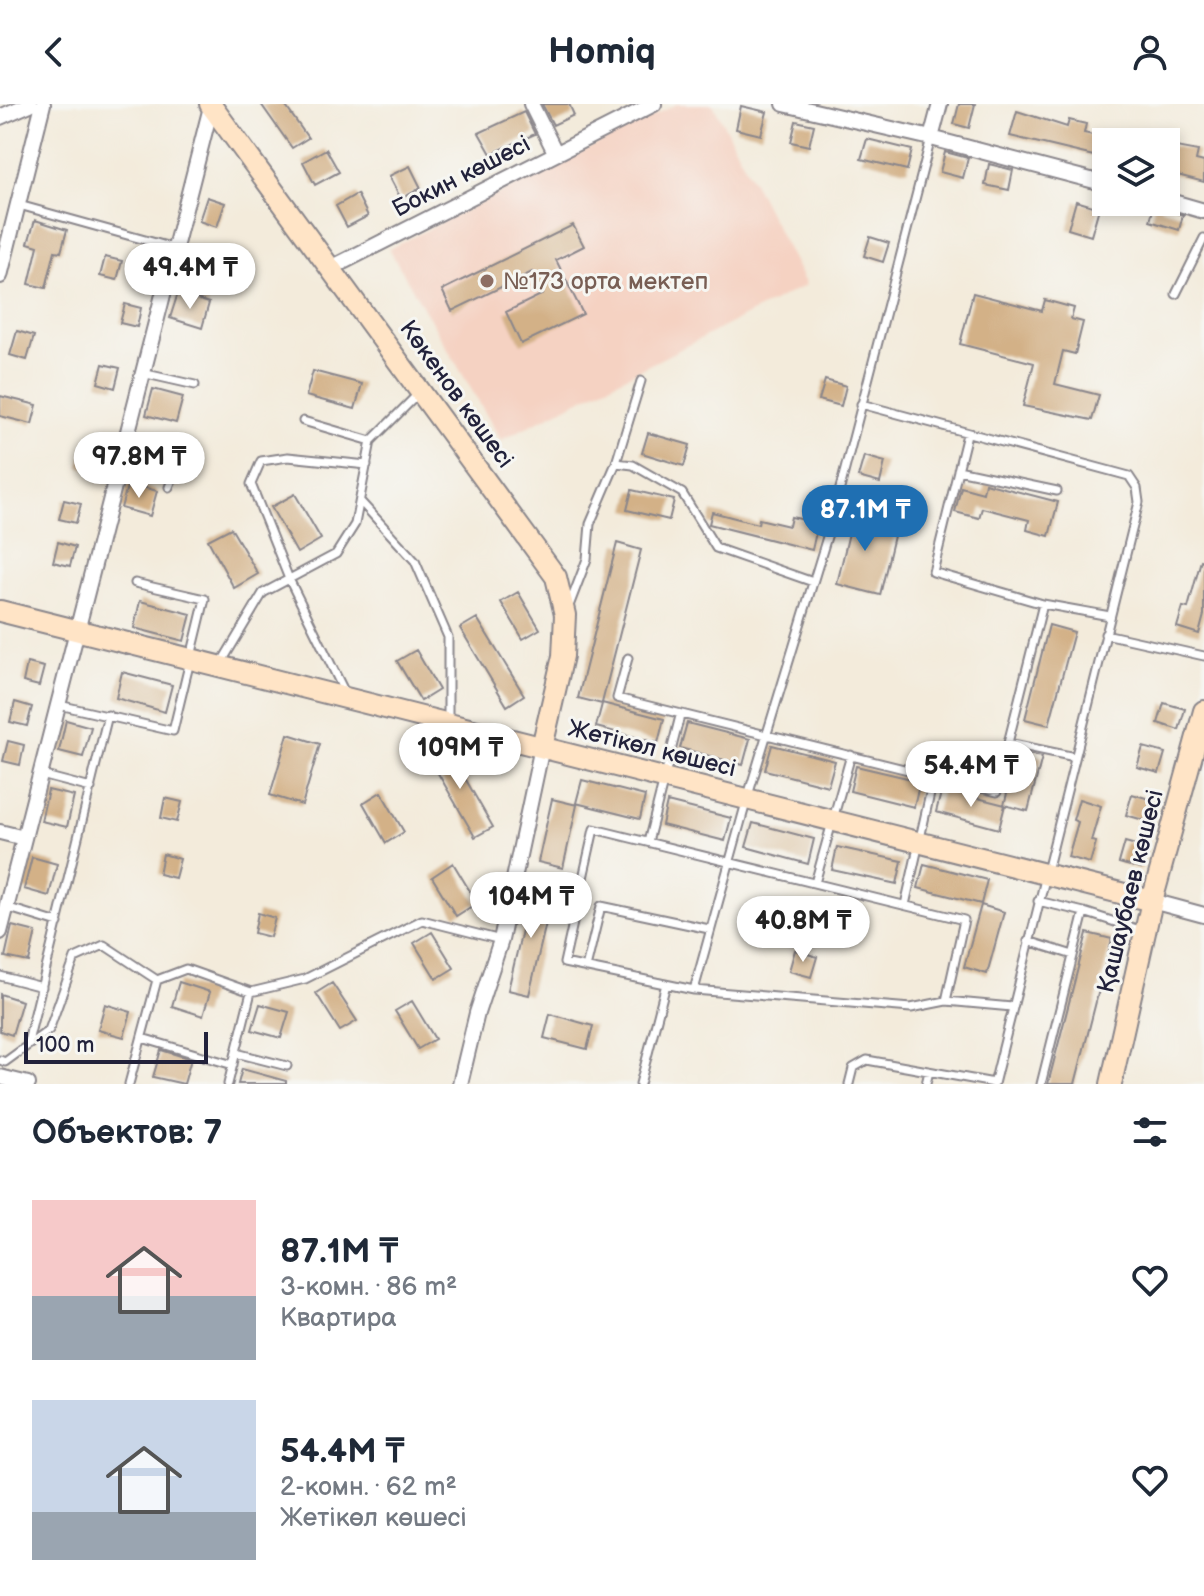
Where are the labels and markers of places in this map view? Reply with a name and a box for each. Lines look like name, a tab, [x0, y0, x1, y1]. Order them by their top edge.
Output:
pin: 49.4M ₸	[116, 243, 264, 311]
place label: №173 орта мектеп	[503, 267, 708, 296]
marker: №173 орта мектеп	[478, 272, 496, 290]
pin: 97.8M ₸	[65, 432, 213, 500]
pin: 87.1M ₸	[791, 485, 939, 553]
pin: 109M ₸	[395, 723, 525, 791]
pin: 54.4M ₸	[897, 741, 1045, 809]
pin: 104M ₸	[466, 872, 596, 940]
pin: 40.8M ₸	[729, 896, 877, 964]

